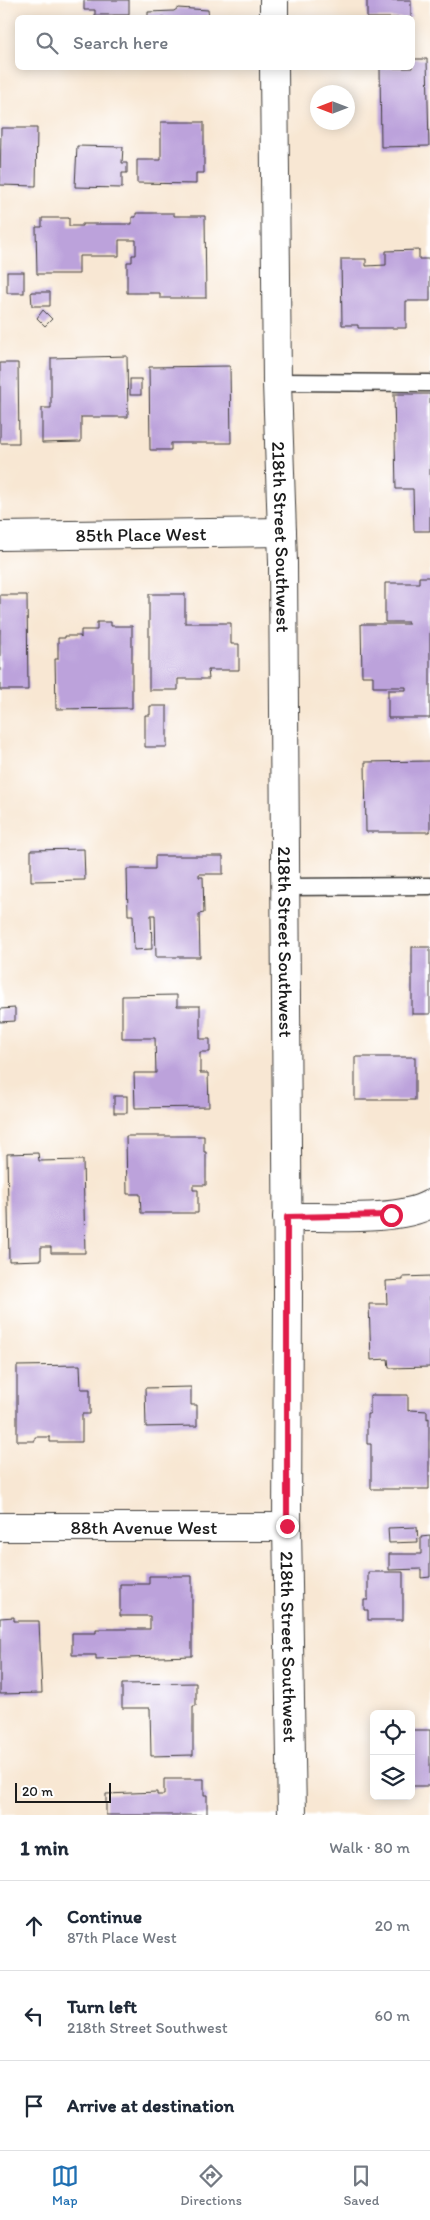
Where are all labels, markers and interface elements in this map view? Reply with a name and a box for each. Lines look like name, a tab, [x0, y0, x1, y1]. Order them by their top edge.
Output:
search box	[15, 15, 415, 70]
icon: search	[33, 29, 61, 57]
text: Search here	[73, 31, 168, 54]
north arrow	[310, 85, 355, 130]
street label: 218th Street Southwest	[267, 441, 294, 633]
street label: 85th Place West	[75, 522, 207, 547]
street label: 218th Street Southwest	[273, 846, 297, 1038]
route start	[380, 1204, 403, 1227]
route end	[276, 1515, 299, 1538]
street label: 88th Avenue West	[71, 1516, 217, 1539]
street label: 218th Street Southwest	[275, 1551, 302, 1743]
map controls	[370, 1710, 415, 1800]
button: locate	[370, 1710, 415, 1755]
button: layers	[370, 1755, 415, 1800]
scale bar	[15, 1780, 111, 1803]
text: 20 m	[22, 1783, 53, 1800]
text: 1 min	[20, 1835, 69, 1860]
text: Walk · 80 m	[329, 1838, 410, 1857]
text: Continue	[67, 1905, 142, 1928]
icon: ahead	[20, 1912, 48, 1940]
text: 20 m	[375, 1916, 410, 1935]
text: 87th Place West	[67, 1928, 177, 1947]
text: Turn left	[67, 1995, 137, 2018]
icon: left	[20, 2002, 48, 2030]
text: 60 m	[375, 2006, 410, 2025]
text: 218th Street Southwest	[67, 2018, 228, 2037]
icon: arrive	[20, 2092, 48, 2120]
text: Arrive at destination	[67, 2094, 234, 2117]
tab: Map	[51, 2162, 79, 2209]
tab: Directions	[180, 2162, 242, 2209]
tab: Saved	[343, 2162, 379, 2209]

